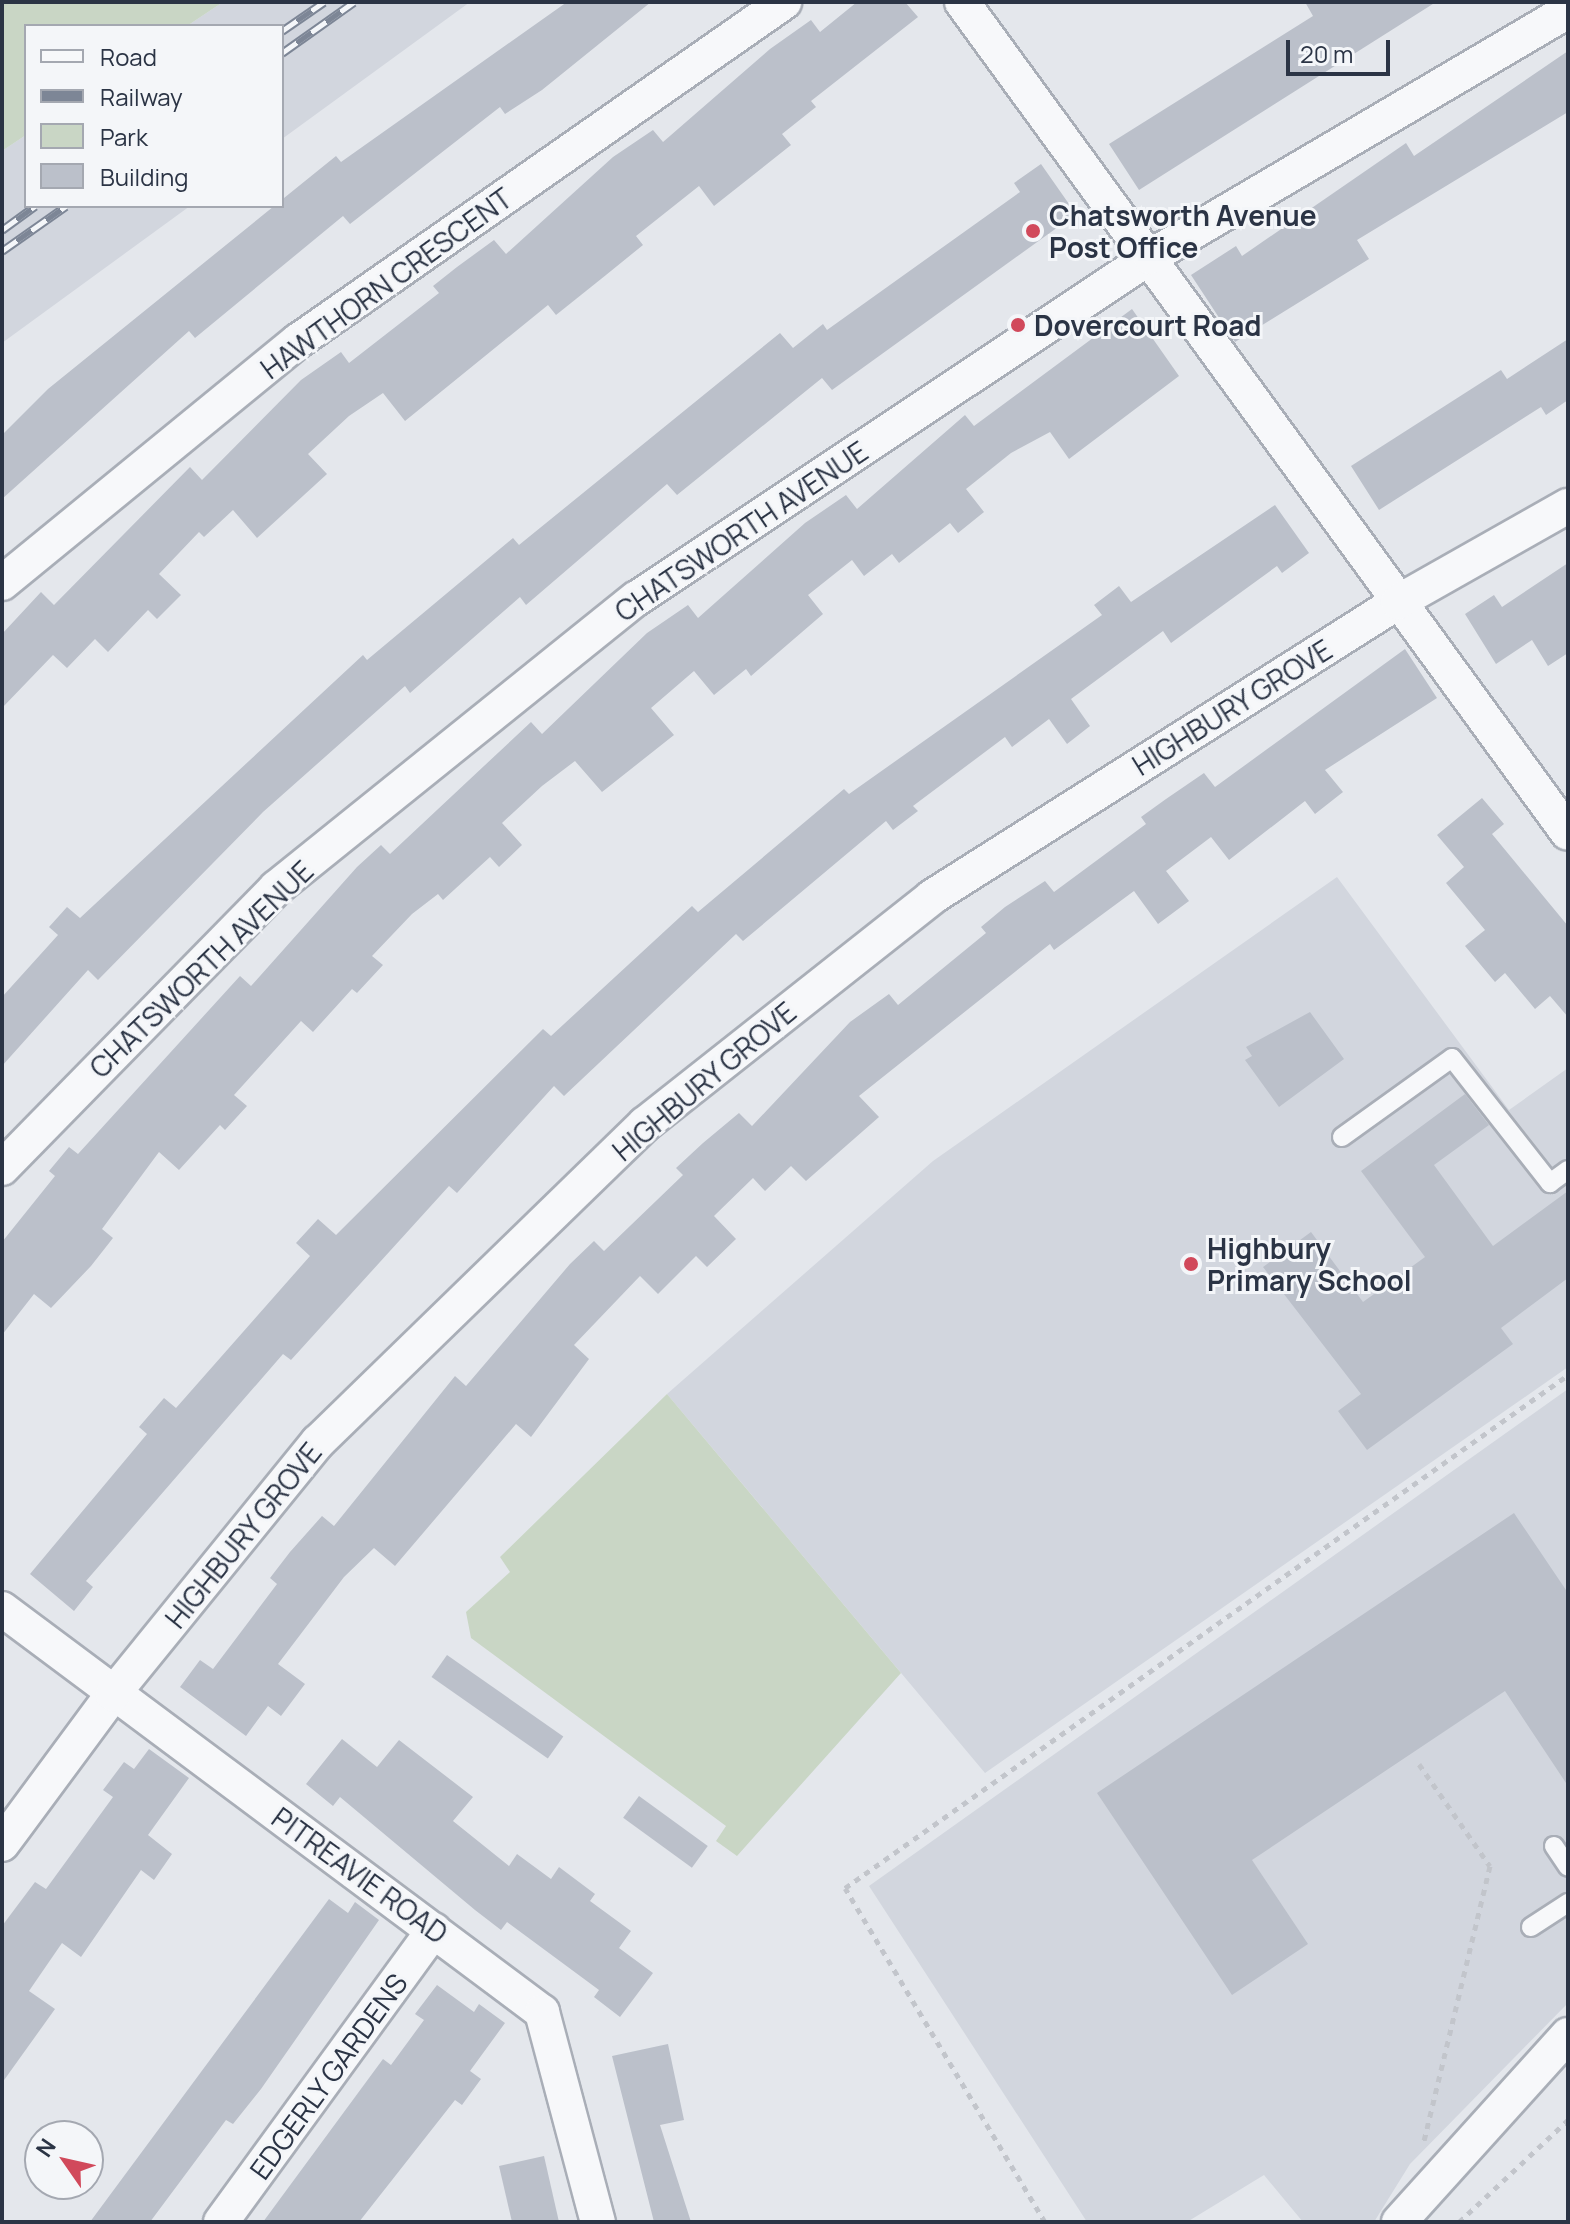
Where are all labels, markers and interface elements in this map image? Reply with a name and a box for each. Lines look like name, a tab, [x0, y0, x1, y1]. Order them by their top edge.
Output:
legend	[24, 24, 284, 208]
scale bar	[1290, 24, 1394, 74]
text: 20 m	[1300, 37, 1353, 70]
text: Road	[100, 40, 157, 73]
text: Railway	[100, 80, 183, 113]
text: Park	[100, 120, 148, 153]
text: Building	[100, 160, 188, 193]
street label: HAWTHORN CRESCENT	[254, 181, 518, 385]
place label: Chatsworth Avenue Post Office	[1049, 198, 1317, 264]
marker: Chatsworth Avenue Post Office	[1024, 222, 1042, 240]
place label: Dovercourt Road	[1034, 308, 1262, 342]
marker: Dovercourt Road	[1009, 316, 1027, 334]
street label: CHATSWORTH AVENUE	[608, 434, 874, 628]
street label: HIGHBURY GROVE	[1126, 632, 1338, 782]
street label: CHATSWORTH AVENUE	[82, 854, 320, 1084]
street label: HIGHBURY GROVE	[605, 994, 803, 1168]
place label: Highbury Primary School	[1207, 1231, 1412, 1297]
marker: Highbury Primary School	[1182, 1255, 1200, 1273]
street label: HIGHBURY GROVE	[158, 1435, 328, 1635]
street label: PITREAVIE ROAD	[266, 1800, 454, 1950]
street label: EDGERLY GARDENS	[242, 1966, 414, 2186]
north arrow	[24, 2120, 104, 2200]
text: N	[29, 2133, 63, 2163]

